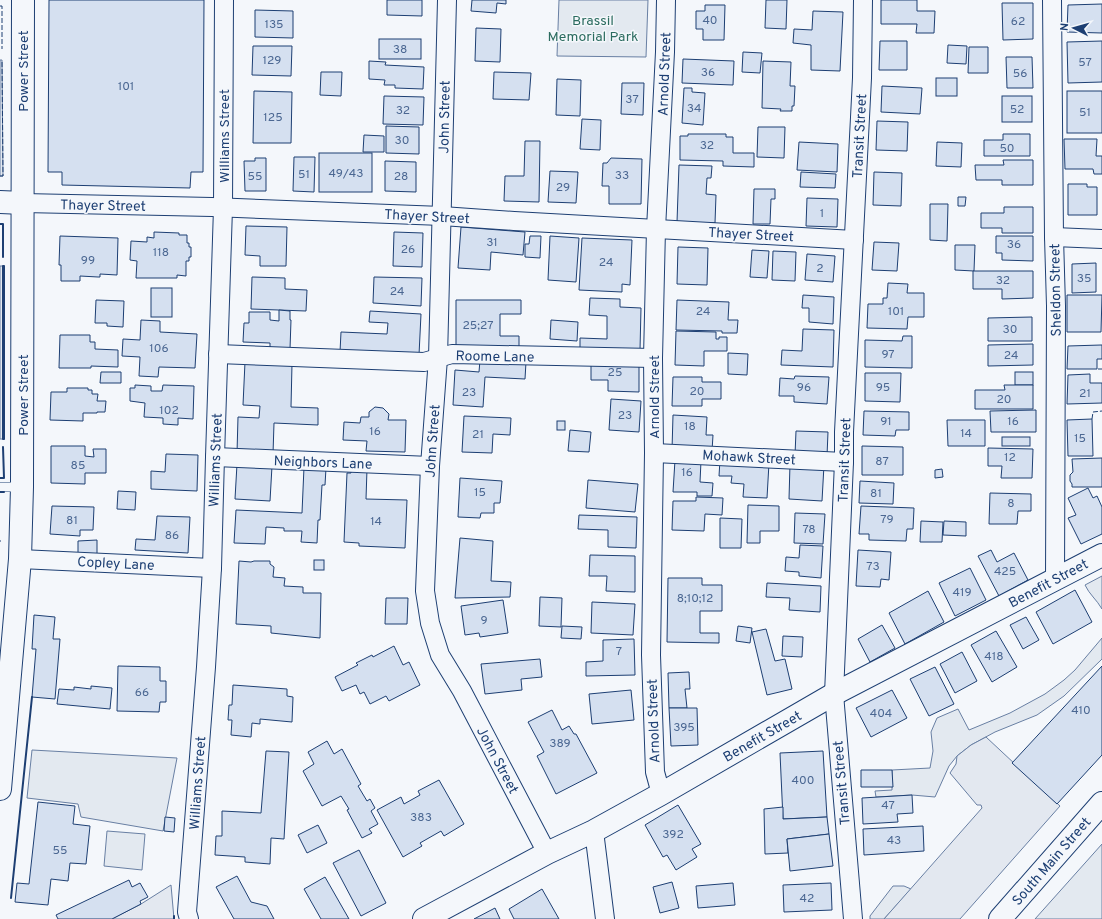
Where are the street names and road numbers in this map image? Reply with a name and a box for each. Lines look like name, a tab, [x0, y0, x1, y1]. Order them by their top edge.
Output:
street label: Power Street	[16, 30, 33, 112]
street label: Arnold Street	[656, 32, 675, 116]
street label: John Street	[436, 80, 455, 154]
street label: Williams Street	[217, 89, 234, 183]
street label: Transit Street	[850, 93, 871, 179]
street label: Thayer Street	[60, 197, 146, 216]
street label: Thayer Street	[384, 207, 470, 228]
street label: Thayer Street	[708, 225, 794, 246]
street label: Sheldon Street	[1047, 243, 1066, 337]
street label: Roome Lane	[456, 348, 534, 367]
street label: Power Street	[16, 354, 33, 436]
street label: Arnold Street	[647, 355, 664, 439]
street label: John Street	[422, 404, 445, 478]
street label: Williams Street	[206, 413, 227, 507]
street label: Transit Street	[836, 417, 855, 503]
street label: Mohawk Street	[702, 448, 796, 469]
street label: Neighbors Lane	[273, 453, 373, 474]
street label: Copley Lane	[77, 554, 155, 575]
street label: Benefit Street	[1006, 556, 1091, 612]
street label: Arnold Street	[645, 679, 664, 763]
street label: Benefit Street	[721, 708, 805, 767]
street label: John Street	[472, 724, 521, 797]
street label: Williams Street	[187, 736, 210, 831]
street label: Transit Street	[830, 740, 855, 826]
street label: South Main Street	[1009, 814, 1095, 910]

